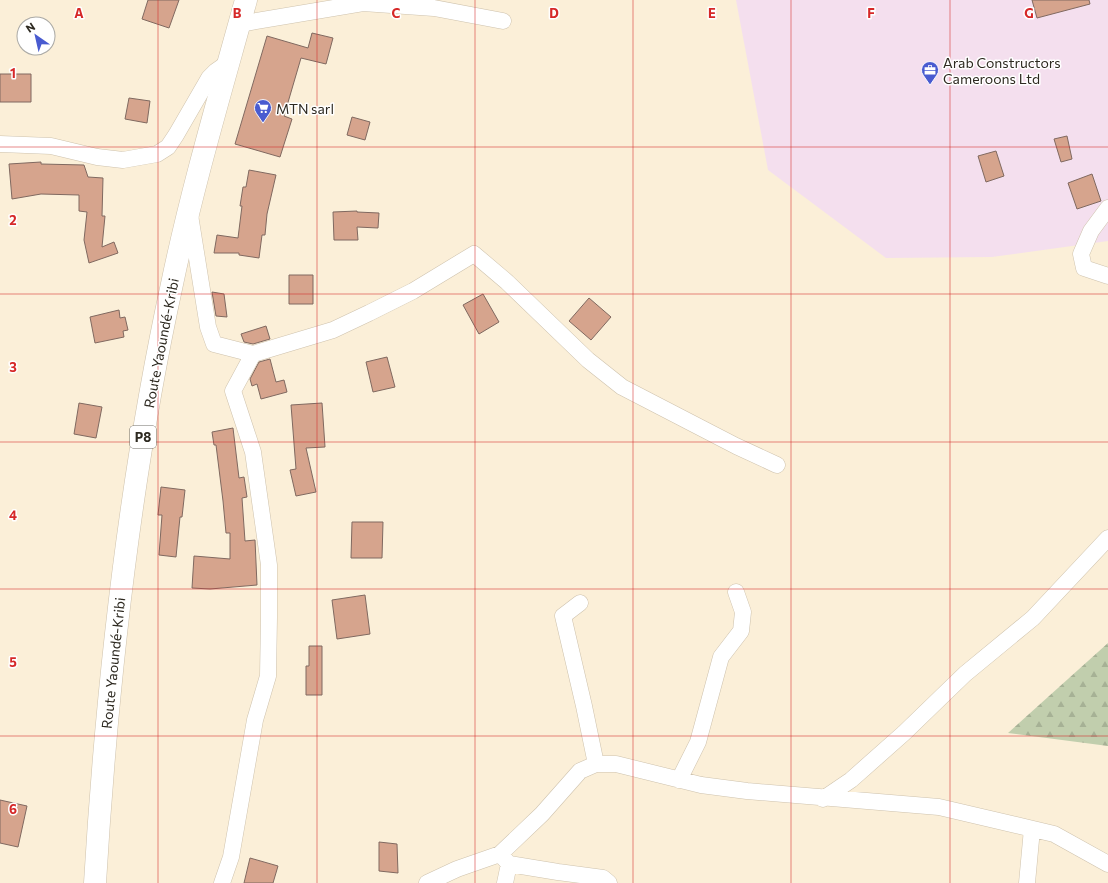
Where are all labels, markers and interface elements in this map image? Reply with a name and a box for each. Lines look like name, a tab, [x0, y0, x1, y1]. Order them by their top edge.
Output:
text: A	[74, 5, 84, 21]
text: B	[233, 5, 242, 21]
text: C	[392, 5, 401, 21]
text: D	[549, 5, 559, 21]
text: E	[708, 5, 716, 21]
text: F	[867, 5, 875, 21]
text: G	[1024, 5, 1034, 21]
north arrow	[16, 16, 56, 56]
text: N	[23, 20, 37, 35]
place label: Arab Constructors Cameroons Ltd	[943, 54, 1061, 87]
office icon: Arab Constructors Cameroons Ltd	[920, 60, 940, 85]
text: 1	[10, 65, 16, 81]
supermarket icon: MTN sarl	[253, 98, 273, 123]
place label: MTN sarl	[276, 100, 334, 117]
text: 2	[9, 212, 17, 228]
street label: Route Yaoundé-Kribi	[140, 277, 182, 409]
text: 3	[9, 359, 17, 375]
road number: P8	[130, 426, 156, 448]
text: 4	[9, 507, 17, 523]
street label: Route Yaoundé-Kribi	[98, 597, 128, 729]
text: 5	[9, 654, 17, 670]
text: 6	[9, 801, 17, 817]

